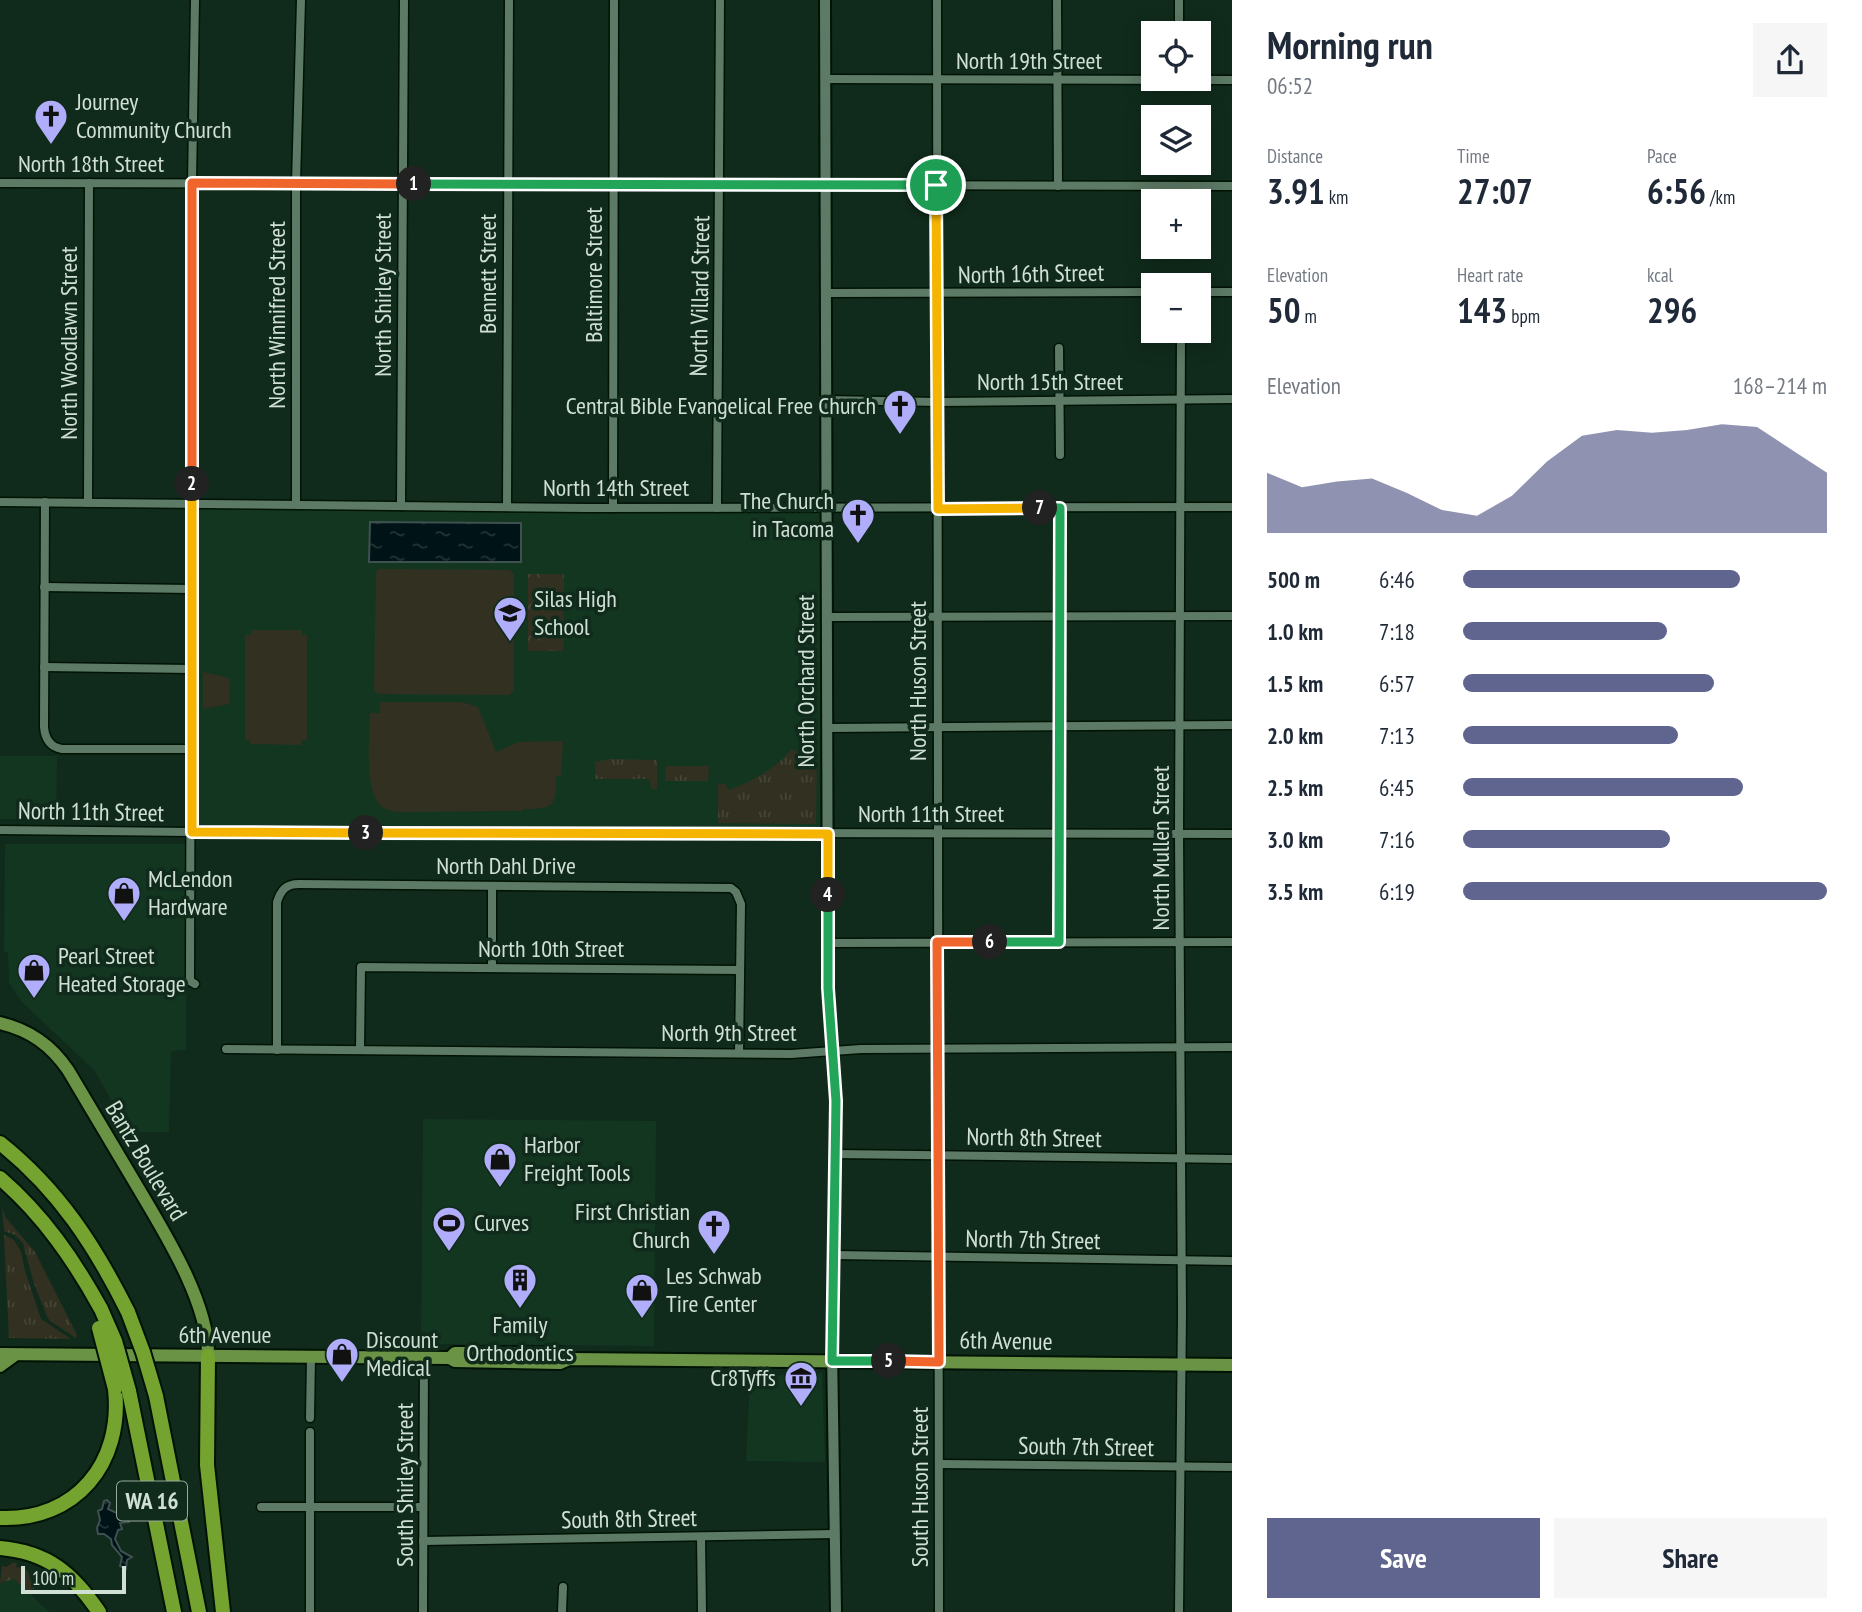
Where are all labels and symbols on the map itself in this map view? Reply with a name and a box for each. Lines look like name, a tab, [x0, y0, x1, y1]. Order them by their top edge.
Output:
street label: North 19th Street	[956, 45, 1102, 76]
place label: Journey Community Church	[75, 86, 232, 145]
church icon: Journey Community Church	[32, 97, 70, 146]
street label: North 18th Street	[18, 148, 164, 179]
pin	[906, 155, 966, 215]
pin: 1	[396, 166, 432, 202]
street label: Baltimore Street	[578, 207, 609, 343]
street label: North Shirley Street	[367, 213, 398, 377]
street label: Bennett Street	[472, 214, 503, 334]
street label: North Villard Street	[683, 215, 716, 377]
street label: North Winnifred Street	[261, 221, 292, 409]
street label: North Woodlawn Street	[53, 246, 84, 440]
street label: North 16th Street	[958, 257, 1105, 290]
street label: North 15th Street	[977, 366, 1123, 397]
church icon: Central Bible Evangelical Free Church	[881, 387, 919, 436]
place label: Central Bible Evangelical Free Church	[566, 390, 876, 421]
pin: 2	[174, 466, 210, 502]
street label: North 14th Street	[543, 472, 689, 503]
place label: The Church in Tacoma	[740, 485, 834, 544]
pin: 7	[1023, 490, 1058, 526]
church icon: The Church in Tacoma	[839, 496, 877, 545]
place label: Silas High School	[534, 583, 617, 642]
school or university icon: Silas High School	[491, 594, 529, 643]
street label: North Orchard Street	[790, 594, 821, 767]
street label: North Huson Street	[902, 601, 933, 761]
street label: North Mullen Street	[1145, 765, 1176, 930]
street label: North 11th Street	[18, 795, 165, 828]
street label: North 11th Street	[858, 798, 1004, 829]
pin: 3	[348, 816, 384, 850]
street label: North Dahl Drive	[436, 850, 576, 881]
place label: McLendon Hardware	[148, 863, 232, 922]
shop icon: McLendon Hardware	[105, 874, 143, 923]
pin: 4	[810, 878, 846, 912]
pin: 6	[972, 925, 1007, 960]
street label: North 10th Street	[478, 933, 624, 964]
place label: Pearl Street Heated Storage	[58, 940, 186, 999]
shop icon: Pearl Street Heated Storage	[15, 951, 53, 1000]
street label: North 9th Street	[661, 1017, 797, 1048]
street label: Bantz Boulevard	[99, 1095, 194, 1226]
street label: North 8th Street	[966, 1121, 1102, 1154]
place label: Harbor Freight Tools	[524, 1129, 630, 1188]
shop icon: Harbor Freight Tools	[481, 1140, 519, 1189]
place label: First Christian Church	[575, 1196, 690, 1255]
sports icon: Curves	[430, 1204, 468, 1253]
place label: Curves	[474, 1207, 529, 1238]
church icon: First Christian Church	[695, 1207, 733, 1256]
street label: North 7th Street	[965, 1223, 1101, 1256]
place label: Les Schwab Tire Center	[666, 1260, 762, 1319]
building icon: Family Orthodontics	[501, 1261, 539, 1310]
shop icon: Les Schwab Tire Center	[623, 1271, 661, 1320]
place label: Family Orthodontics	[466, 1309, 574, 1368]
street label: 6th Avenue	[178, 1319, 272, 1350]
place label: Discount Medical	[366, 1324, 438, 1383]
street label: 6th Avenue	[959, 1324, 1053, 1357]
shop icon: Discount Medical	[323, 1335, 361, 1384]
pin: 5	[872, 1344, 906, 1378]
museum icon: Cr8Tyffs	[782, 1359, 820, 1408]
place label: Cr8Tyffs	[710, 1362, 776, 1393]
street label: South Shirley Street	[389, 1403, 420, 1567]
street label: South Huson Street	[904, 1406, 935, 1567]
street label: South 7th Street	[1018, 1430, 1155, 1463]
road number: WA 16	[117, 1482, 187, 1520]
street label: South 8th Street	[561, 1502, 698, 1535]
scale bar	[21, 1563, 126, 1595]

